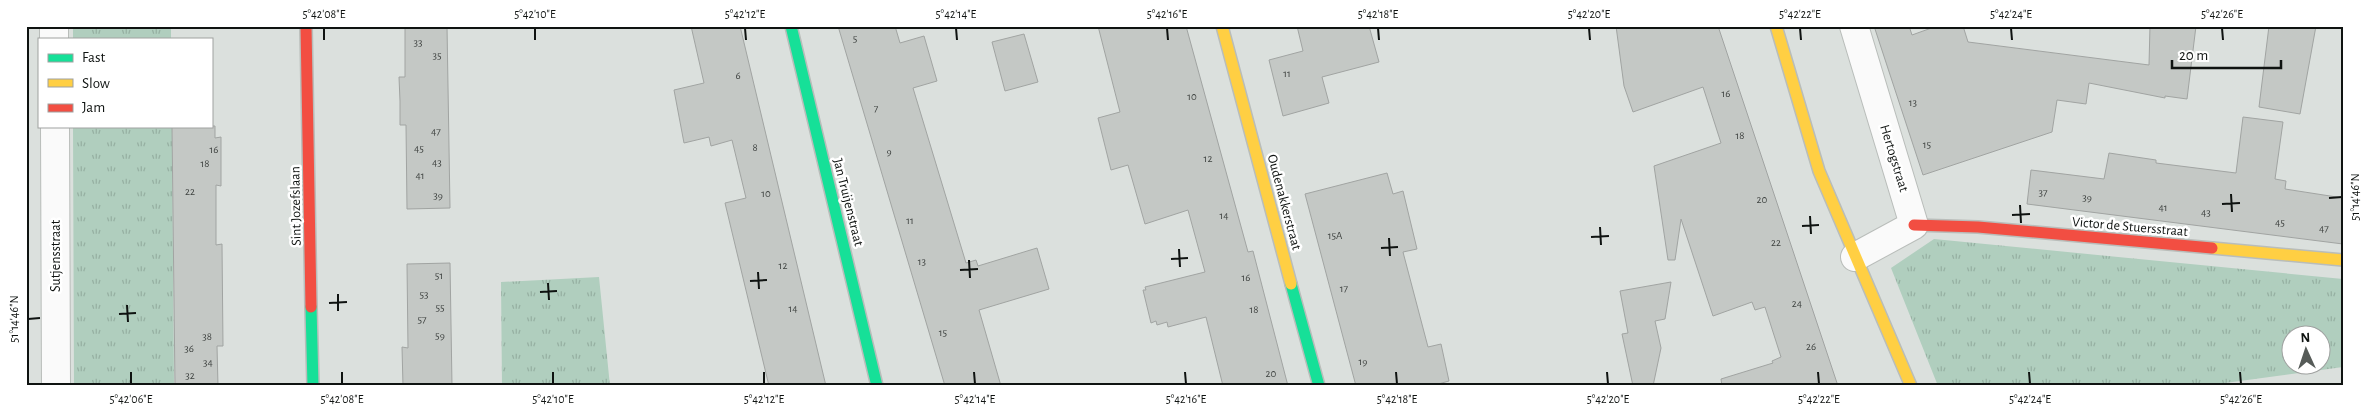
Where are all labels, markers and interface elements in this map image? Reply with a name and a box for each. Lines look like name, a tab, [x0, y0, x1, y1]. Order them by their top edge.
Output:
text: 5°42'08"E	[303, 8, 346, 20]
text: 5°42'10"E	[514, 8, 556, 20]
text: 5°42'12"E	[725, 8, 765, 20]
text: 5°42'14"E	[936, 8, 977, 20]
text: 5°42'16"E	[1147, 8, 1188, 20]
text: 5°42'18"E	[1358, 8, 1399, 20]
text: 5°42'20"E	[1568, 8, 1611, 20]
text: 5°42'22"E	[1779, 8, 1821, 20]
text: 5°42'24"E	[1990, 8, 2032, 20]
text: 5°42'26"E	[2201, 8, 2243, 20]
house number: 5	[853, 33, 858, 44]
house number: 33	[413, 37, 423, 48]
legend	[38, 38, 212, 128]
scale bar	[2172, 38, 2280, 70]
text: 20 m	[2179, 48, 2208, 63]
text: Fast	[82, 50, 106, 65]
house number: 35	[432, 50, 442, 61]
house number: 11	[1283, 68, 1291, 79]
house number: 6	[735, 70, 741, 81]
text: Slow	[82, 76, 110, 91]
house number: 16	[1722, 88, 1730, 99]
house number: 10	[1187, 91, 1197, 102]
house number: 13	[1909, 97, 1918, 108]
text: Jam	[82, 100, 105, 115]
house number: 7	[874, 103, 879, 114]
street label: Hertogstraat	[1877, 123, 1911, 194]
house number: 47	[431, 126, 441, 137]
house number: 18	[1736, 130, 1745, 141]
house number: 15	[1923, 139, 1932, 150]
house number: 8	[752, 142, 758, 153]
house number: 45	[414, 143, 424, 154]
house number: 16	[210, 144, 218, 155]
house number: 9	[886, 146, 892, 157]
house number: 12	[1204, 153, 1212, 164]
street label: Oudenakkerstraat	[1265, 153, 1304, 252]
house number: 43	[432, 157, 442, 168]
street label: Jan Truijenstraat	[830, 157, 866, 248]
house number: 18	[201, 158, 210, 169]
street label: Sint Jozefslaan	[288, 166, 304, 246]
house number: 41	[415, 170, 425, 181]
text: 51°14'46"N	[2349, 173, 2361, 221]
house number: 22	[185, 186, 195, 197]
house number: 37	[2038, 187, 2048, 198]
house number: 10	[761, 188, 771, 199]
house number: 39	[433, 190, 443, 201]
house number: 39	[2082, 192, 2092, 203]
house number: 20	[1757, 194, 1768, 205]
house number: 41	[2158, 202, 2168, 213]
house number: 43	[2201, 207, 2211, 218]
house number: 14	[1219, 210, 1229, 221]
house number: 11	[906, 215, 914, 226]
street label: Victor de Stuersstraat	[2071, 215, 2189, 239]
house number: 45	[2275, 217, 2285, 228]
street label: Sutjensstraat	[49, 219, 63, 292]
house number: 47	[2319, 223, 2329, 234]
house number: 15A	[1328, 230, 1343, 241]
house number: 22	[1771, 237, 1781, 248]
house number: 13	[918, 256, 927, 267]
house number: 12	[779, 260, 787, 271]
house number: 51	[435, 270, 443, 281]
house number: 16	[1242, 272, 1250, 283]
house number: 17	[1340, 283, 1349, 294]
house number: 53	[419, 289, 429, 300]
text: 51°14'46"N	[8, 295, 20, 343]
house number: 24	[1792, 298, 1802, 309]
house number: 55	[435, 302, 445, 313]
house number: 14	[788, 303, 798, 314]
house number: 18	[1250, 304, 1259, 315]
house number: 57	[417, 314, 427, 325]
north arrow	[2282, 324, 2332, 374]
house number: 15	[939, 327, 948, 338]
house number: 59	[435, 330, 445, 341]
house number: 38	[202, 331, 212, 342]
text: N	[2300, 331, 2311, 345]
house number: 26	[1806, 341, 1816, 352]
house number: 36	[184, 343, 194, 354]
house number: 19	[1359, 356, 1367, 367]
house number: 34	[203, 357, 213, 368]
house number: 20	[1266, 368, 1277, 379]
house number: 32	[185, 370, 195, 381]
text: 5°42'06"E	[110, 393, 153, 405]
text: 5°42'08"E	[321, 393, 364, 405]
text: 5°42'10"E	[532, 393, 574, 405]
text: 5°42'12"E	[744, 393, 784, 405]
text: 5°42'14"E	[955, 393, 996, 405]
text: 5°42'16"E	[1166, 393, 1207, 405]
text: 5°42'18"E	[1377, 393, 1418, 405]
text: 5°42'20"E	[1587, 393, 1630, 405]
text: 5°42'22"E	[1798, 393, 1840, 405]
text: 5°42'24"E	[2009, 393, 2051, 405]
text: 5°42'26"E	[2220, 393, 2262, 405]

